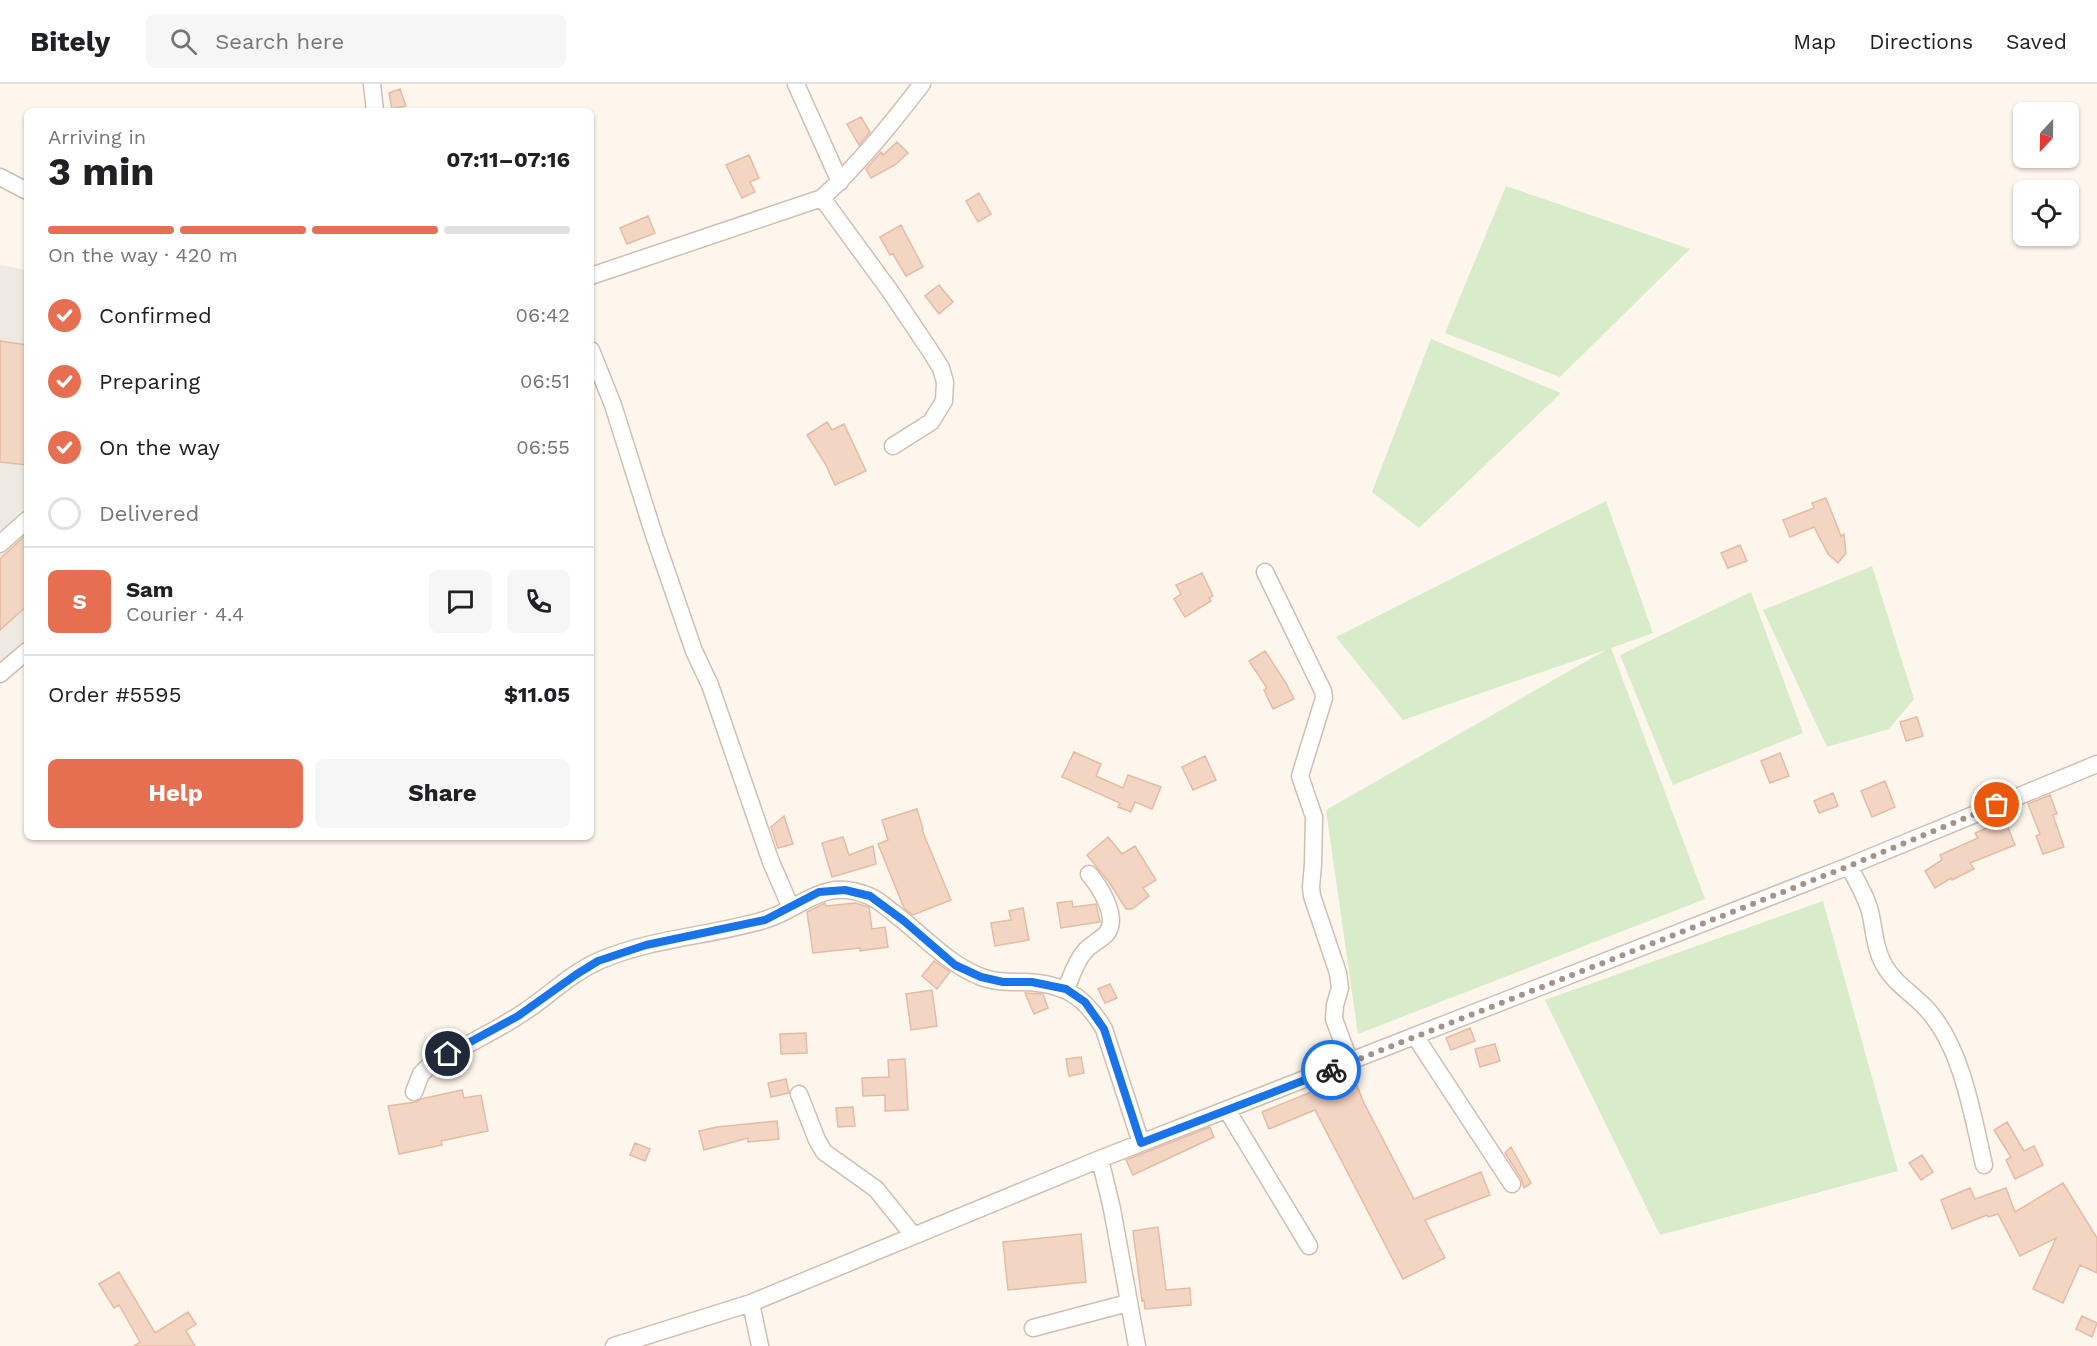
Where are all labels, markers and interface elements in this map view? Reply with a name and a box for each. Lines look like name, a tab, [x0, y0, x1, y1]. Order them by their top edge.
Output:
search box	[146, 14, 566, 68]
text: Bitely	[30, 25, 110, 58]
icon: search	[167, 25, 200, 58]
text: Search here	[215, 29, 344, 54]
text: Map	[1793, 29, 1836, 54]
text: Directions	[1869, 29, 1973, 54]
text: Saved	[2006, 29, 2067, 54]
north arrow	[2013, 102, 2079, 168]
map controls	[2013, 102, 2079, 246]
text: Arriving in	[48, 125, 146, 149]
text: 07:11–07:16	[446, 147, 570, 172]
text: 3 min	[48, 149, 155, 194]
button: locate	[2013, 180, 2079, 246]
text: On the way · 420 m	[48, 243, 238, 267]
icon: check	[48, 299, 81, 332]
text: Confirmed	[99, 303, 212, 328]
text: 06:42	[516, 303, 570, 327]
icon: check	[48, 365, 81, 398]
text: Preparing	[99, 369, 200, 394]
text: 06:51	[520, 369, 570, 393]
icon: check	[48, 431, 81, 464]
text: On the way	[99, 435, 220, 460]
text: 06:55	[516, 435, 570, 459]
text: Delivered	[99, 501, 199, 526]
button: chat	[429, 570, 492, 633]
button: phone	[507, 570, 570, 633]
text: Sam	[126, 577, 174, 602]
text: S	[72, 589, 87, 614]
text: Courier · 4.4	[126, 602, 244, 626]
text: Order #5595	[48, 682, 181, 707]
text: $11.05	[504, 682, 570, 707]
button: Help	[48, 759, 303, 828]
button: Share	[315, 759, 570, 828]
pin	[1971, 779, 2022, 830]
icon: bag	[1980, 788, 2013, 821]
pin	[422, 1028, 473, 1079]
icon: home	[431, 1037, 464, 1070]
courier	[1301, 1040, 1361, 1100]
icon: bike	[1315, 1054, 1348, 1087]

